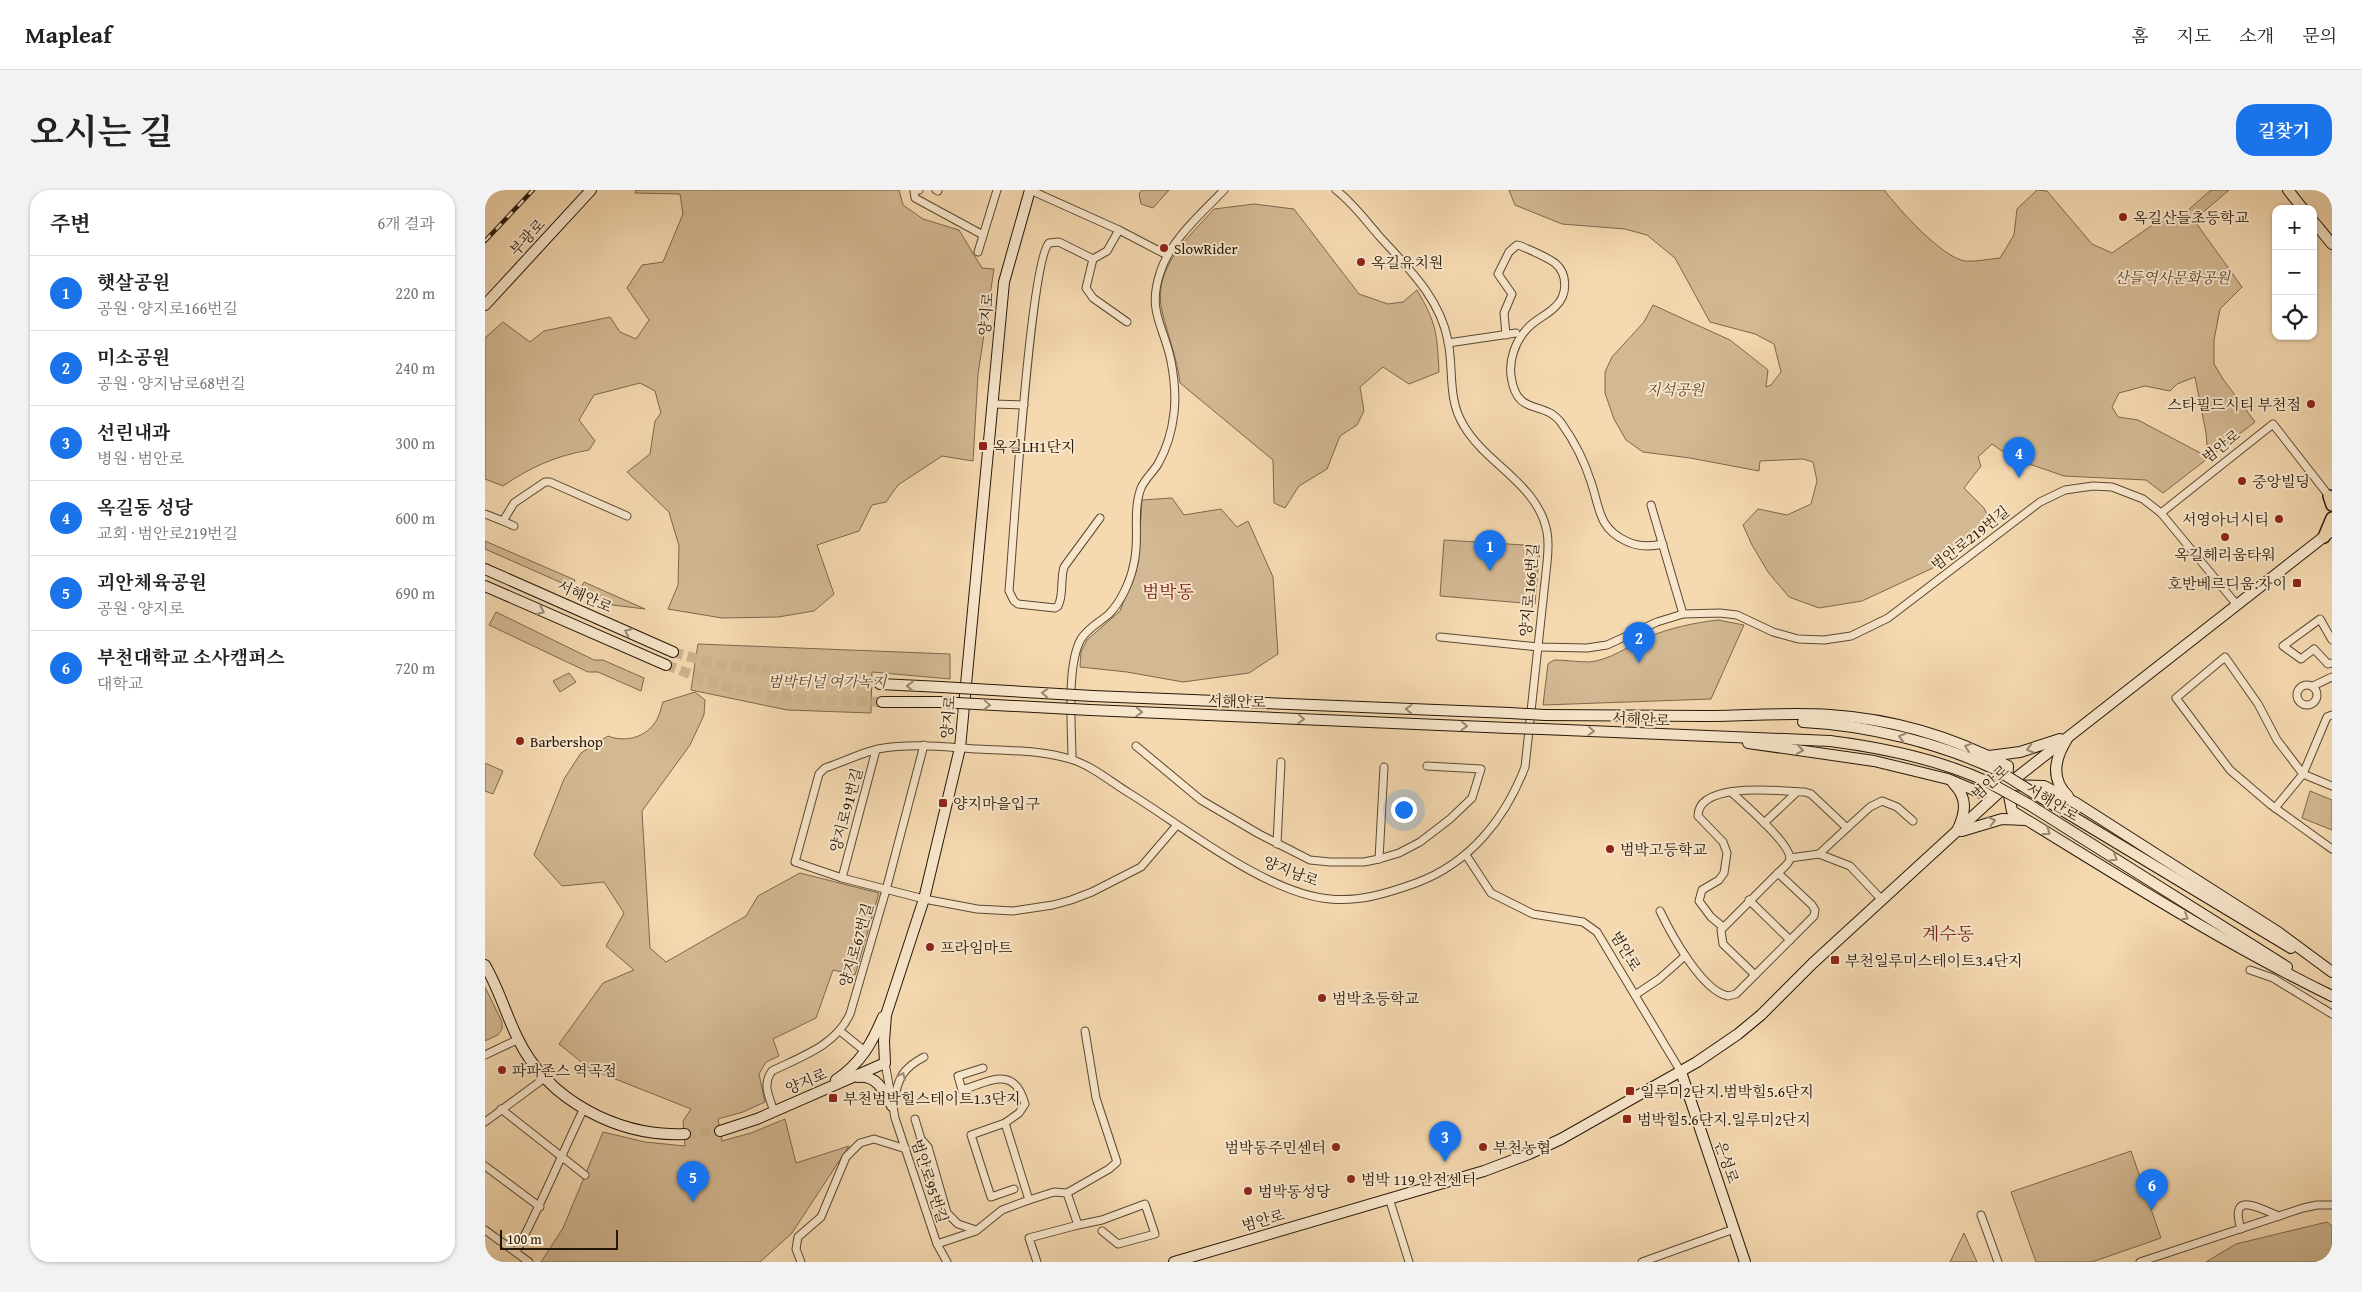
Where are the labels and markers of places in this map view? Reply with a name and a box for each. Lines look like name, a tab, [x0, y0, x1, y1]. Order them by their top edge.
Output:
place label: 옥길산들초등학교	[2133, 207, 2249, 228]
marker: 옥길산들초등학교	[2117, 211, 2129, 223]
place label: SlowRider	[1174, 238, 1238, 259]
marker: SlowRider	[1158, 242, 1170, 254]
place label: 옥길유치원	[1371, 252, 1443, 273]
marker: 옥길유치원	[1355, 256, 1367, 268]
place label: 스타필드시티 부천점	[2167, 394, 2301, 415]
marker: 스타필드시티 부천점	[2305, 398, 2317, 410]
place label: 옥길LH1단지	[993, 436, 1075, 457]
pin: 4	[2003, 437, 2035, 478]
marker: 옥길LH1단지	[977, 440, 989, 452]
place label: 중앙빌딩	[2252, 471, 2310, 492]
marker: 중앙빌딩	[2236, 475, 2248, 487]
place label: 서영아너시티	[2182, 509, 2269, 530]
marker: 서영아너시티	[2273, 513, 2285, 525]
pin: 1	[1474, 530, 1506, 571]
marker: 옥길헤리움타워	[2219, 531, 2231, 543]
place label: 옥길헤리움타워	[2174, 544, 2276, 565]
place label: 호반베르디움.자이	[2167, 573, 2287, 594]
marker: 호반베르디움.자이	[2291, 577, 2303, 589]
pin: 2	[1623, 622, 1655, 663]
place label: Barbershop	[530, 731, 603, 752]
marker: Barbershop	[514, 735, 526, 747]
place label: 양지마을입구	[953, 793, 1040, 814]
marker: 양지마을입구	[937, 797, 949, 809]
place label: 범박고등학교	[1620, 839, 1707, 860]
marker: 범박고등학교	[1604, 843, 1616, 855]
place label: 프라임마트	[940, 937, 1013, 958]
marker: 프라임마트	[924, 941, 936, 953]
place label: 부천일루미스테이트3.4단지	[1845, 950, 2022, 971]
marker: 부천일루미스테이트3.4단지	[1829, 954, 1841, 966]
place label: 범박초등학교	[1332, 988, 1419, 1009]
marker: 범박초등학교	[1316, 992, 1328, 1004]
place label: 파파존스 역곡점	[512, 1060, 617, 1081]
marker: 파파존스 역곡점	[496, 1064, 508, 1076]
place label: 일루미2단지.범박힐5.6단지	[1640, 1081, 1814, 1102]
marker: 일루미2단지.범박힐5.6단지	[1624, 1085, 1636, 1097]
place label: 부천범박힐스테이트1.3단지	[843, 1088, 1020, 1109]
marker: 부천범박힐스테이트1.3단지	[827, 1092, 839, 1104]
place label: 범박힐5.6단지.일루미2단지	[1637, 1109, 1811, 1130]
marker: 범박힐5.6단지.일루미2단지	[1621, 1113, 1633, 1125]
pin: 3	[1429, 1121, 1461, 1162]
place label: 범박동주민센터	[1225, 1137, 1326, 1158]
place label: 부천농협	[1493, 1137, 1551, 1158]
marker: 범박동주민센터	[1330, 1141, 1342, 1153]
marker: 부천농협	[1477, 1141, 1489, 1153]
pin: 5	[677, 1161, 709, 1202]
place label: 범박 119 안전센터	[1361, 1169, 1476, 1190]
pin: 6	[2136, 1169, 2168, 1210]
marker: 범박 119 안전센터	[1345, 1173, 1357, 1185]
place label: 범박동성당	[1258, 1181, 1331, 1202]
marker: 범박동성당	[1242, 1185, 1254, 1197]

